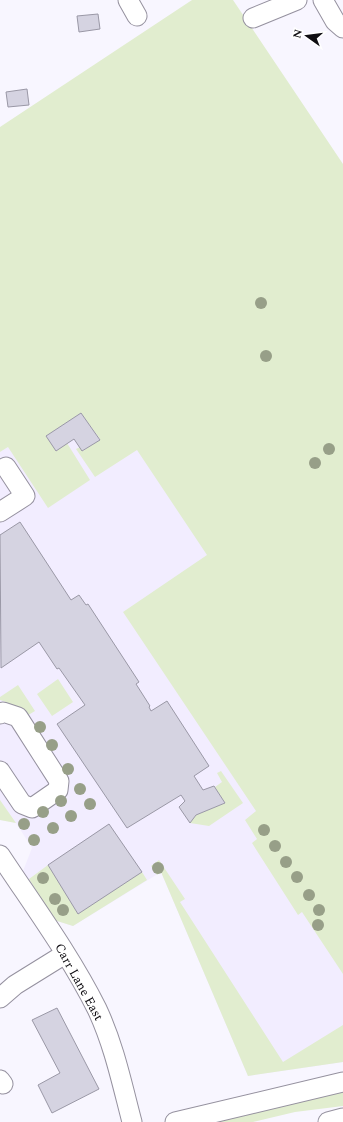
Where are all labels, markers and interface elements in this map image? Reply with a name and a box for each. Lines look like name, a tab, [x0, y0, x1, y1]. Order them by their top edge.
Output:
north arrow	[287, 16, 327, 56]
text: N	[288, 27, 307, 40]
street label: Carr Lane East	[49, 940, 109, 1025]

